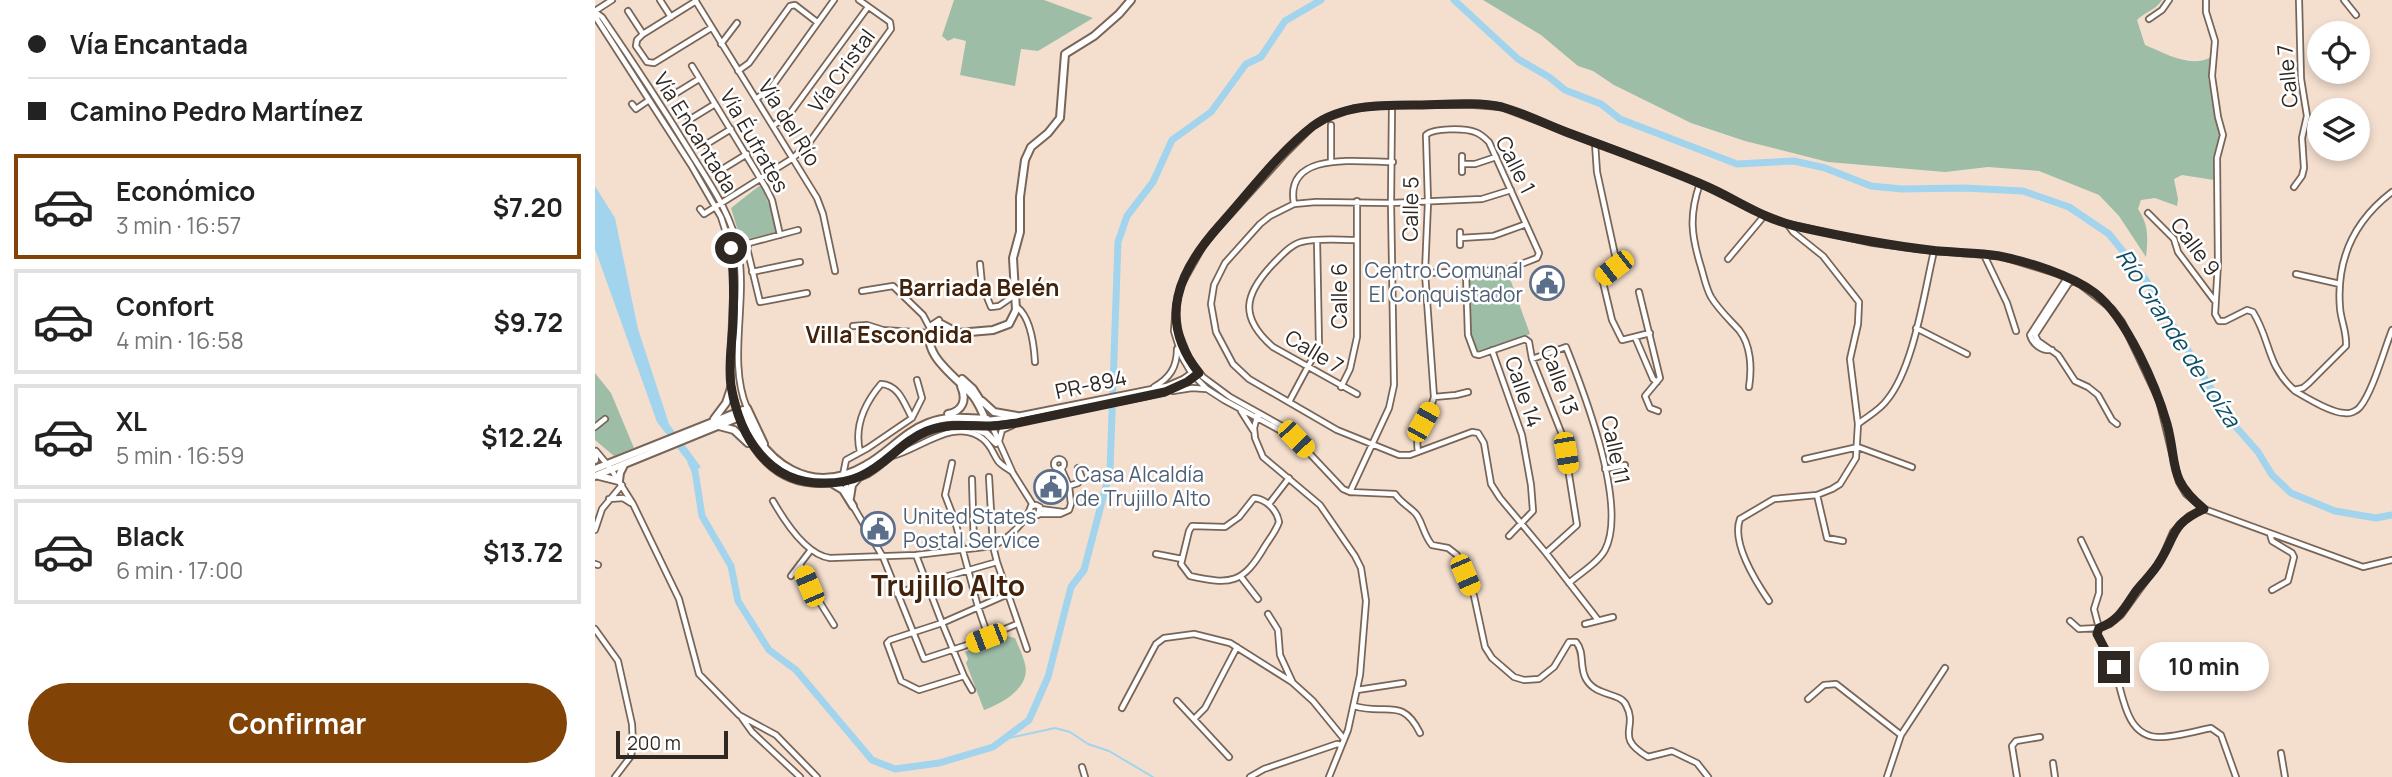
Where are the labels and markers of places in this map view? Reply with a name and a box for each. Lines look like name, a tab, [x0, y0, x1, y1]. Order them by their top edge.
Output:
place label: Centro Comunal El Conquistador	[1364, 256, 1523, 308]
public building icon: Centro Comunal El Conquistador	[1528, 264, 1566, 302]
place label: Casa Alcaldía de Trujillo Alto	[1075, 460, 1211, 512]
public building icon: Casa Alcaldía de Trujillo Alto	[1032, 468, 1070, 506]
place label: United States Postal Service	[903, 502, 1040, 554]
public building icon: United States Postal Service	[859, 510, 897, 548]

